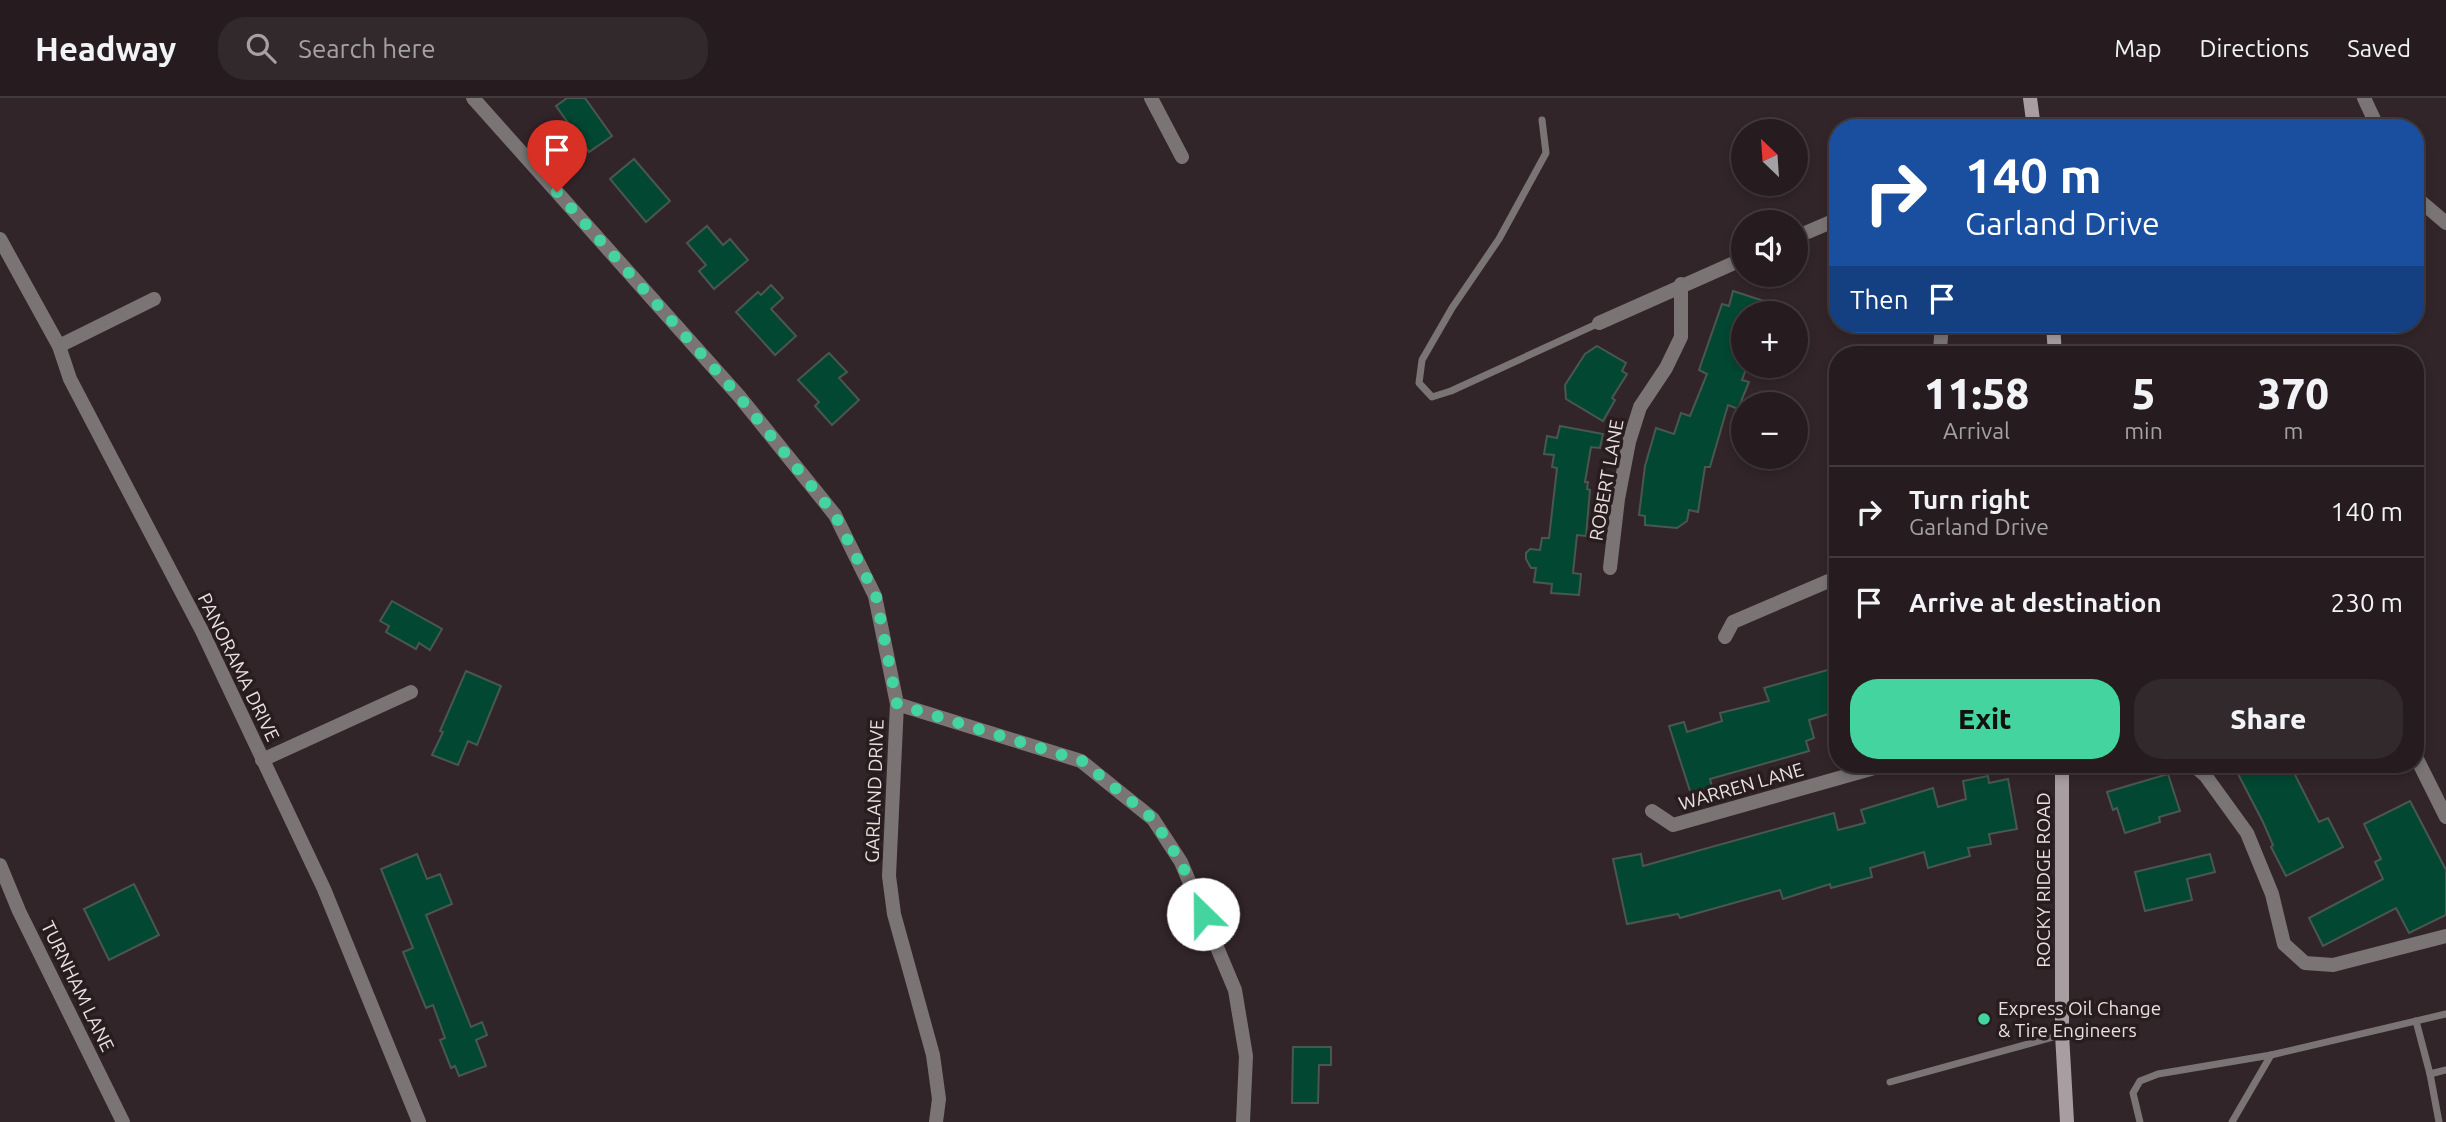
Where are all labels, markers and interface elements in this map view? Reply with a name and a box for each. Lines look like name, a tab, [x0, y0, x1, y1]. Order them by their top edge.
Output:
search box	[218, 17, 708, 80]
icon: search	[242, 29, 280, 67]
text: Headway	[35, 30, 176, 67]
text: Search here	[298, 34, 436, 63]
text: Map	[2114, 35, 2161, 62]
text: Directions	[2199, 35, 2309, 62]
text: Saved	[2347, 35, 2411, 62]
north arrow	[1731, 119, 1808, 196]
map controls	[1731, 119, 1808, 469]
pin	[527, 120, 587, 192]
icon: arrive	[538, 131, 576, 169]
icon: right	[1850, 147, 1941, 238]
text: 140 m	[1965, 147, 2102, 202]
text: Garland Drive	[1965, 205, 2160, 241]
button: sound	[1731, 210, 1808, 287]
icon: arrive	[1923, 280, 1961, 318]
text: Then	[1850, 285, 1909, 314]
button: +	[1731, 301, 1808, 378]
text: 11:58	[1924, 370, 2029, 417]
text: 5	[2132, 370, 2155, 417]
text: 370	[2258, 370, 2329, 417]
button: −	[1731, 392, 1808, 469]
street label: ROBERT LANE	[1585, 418, 1627, 542]
text: Arrival	[1943, 418, 2010, 443]
text: min	[2124, 418, 2163, 443]
text: m	[2283, 418, 2303, 443]
text: Turn right	[1909, 485, 2030, 514]
icon: right	[1850, 493, 1888, 531]
text: 140 m	[2331, 497, 2403, 526]
text: Garland Drive	[1909, 514, 2049, 539]
icon: arrive	[1850, 584, 1888, 622]
text: Arrive at destination	[1909, 588, 2162, 617]
text: 230 m	[2331, 588, 2403, 617]
street label: PANORAMA DRIVE	[194, 589, 284, 745]
button: Exit	[1850, 679, 2120, 759]
button: Share	[2134, 679, 2403, 759]
street label: GARLAND DRIVE	[861, 719, 887, 863]
street label: WARREN LANE	[1676, 758, 1806, 814]
street label: ROCKY RIDGE ROAD	[2032, 792, 2054, 968]
position arrow	[1166, 877, 1240, 951]
street label: TURNHAM LANE	[37, 917, 119, 1055]
place label: Express Oil Change & Tire Engineers	[1998, 997, 2161, 1041]
marker: Express Oil Change & Tire Engineers	[1976, 1011, 1992, 1027]

